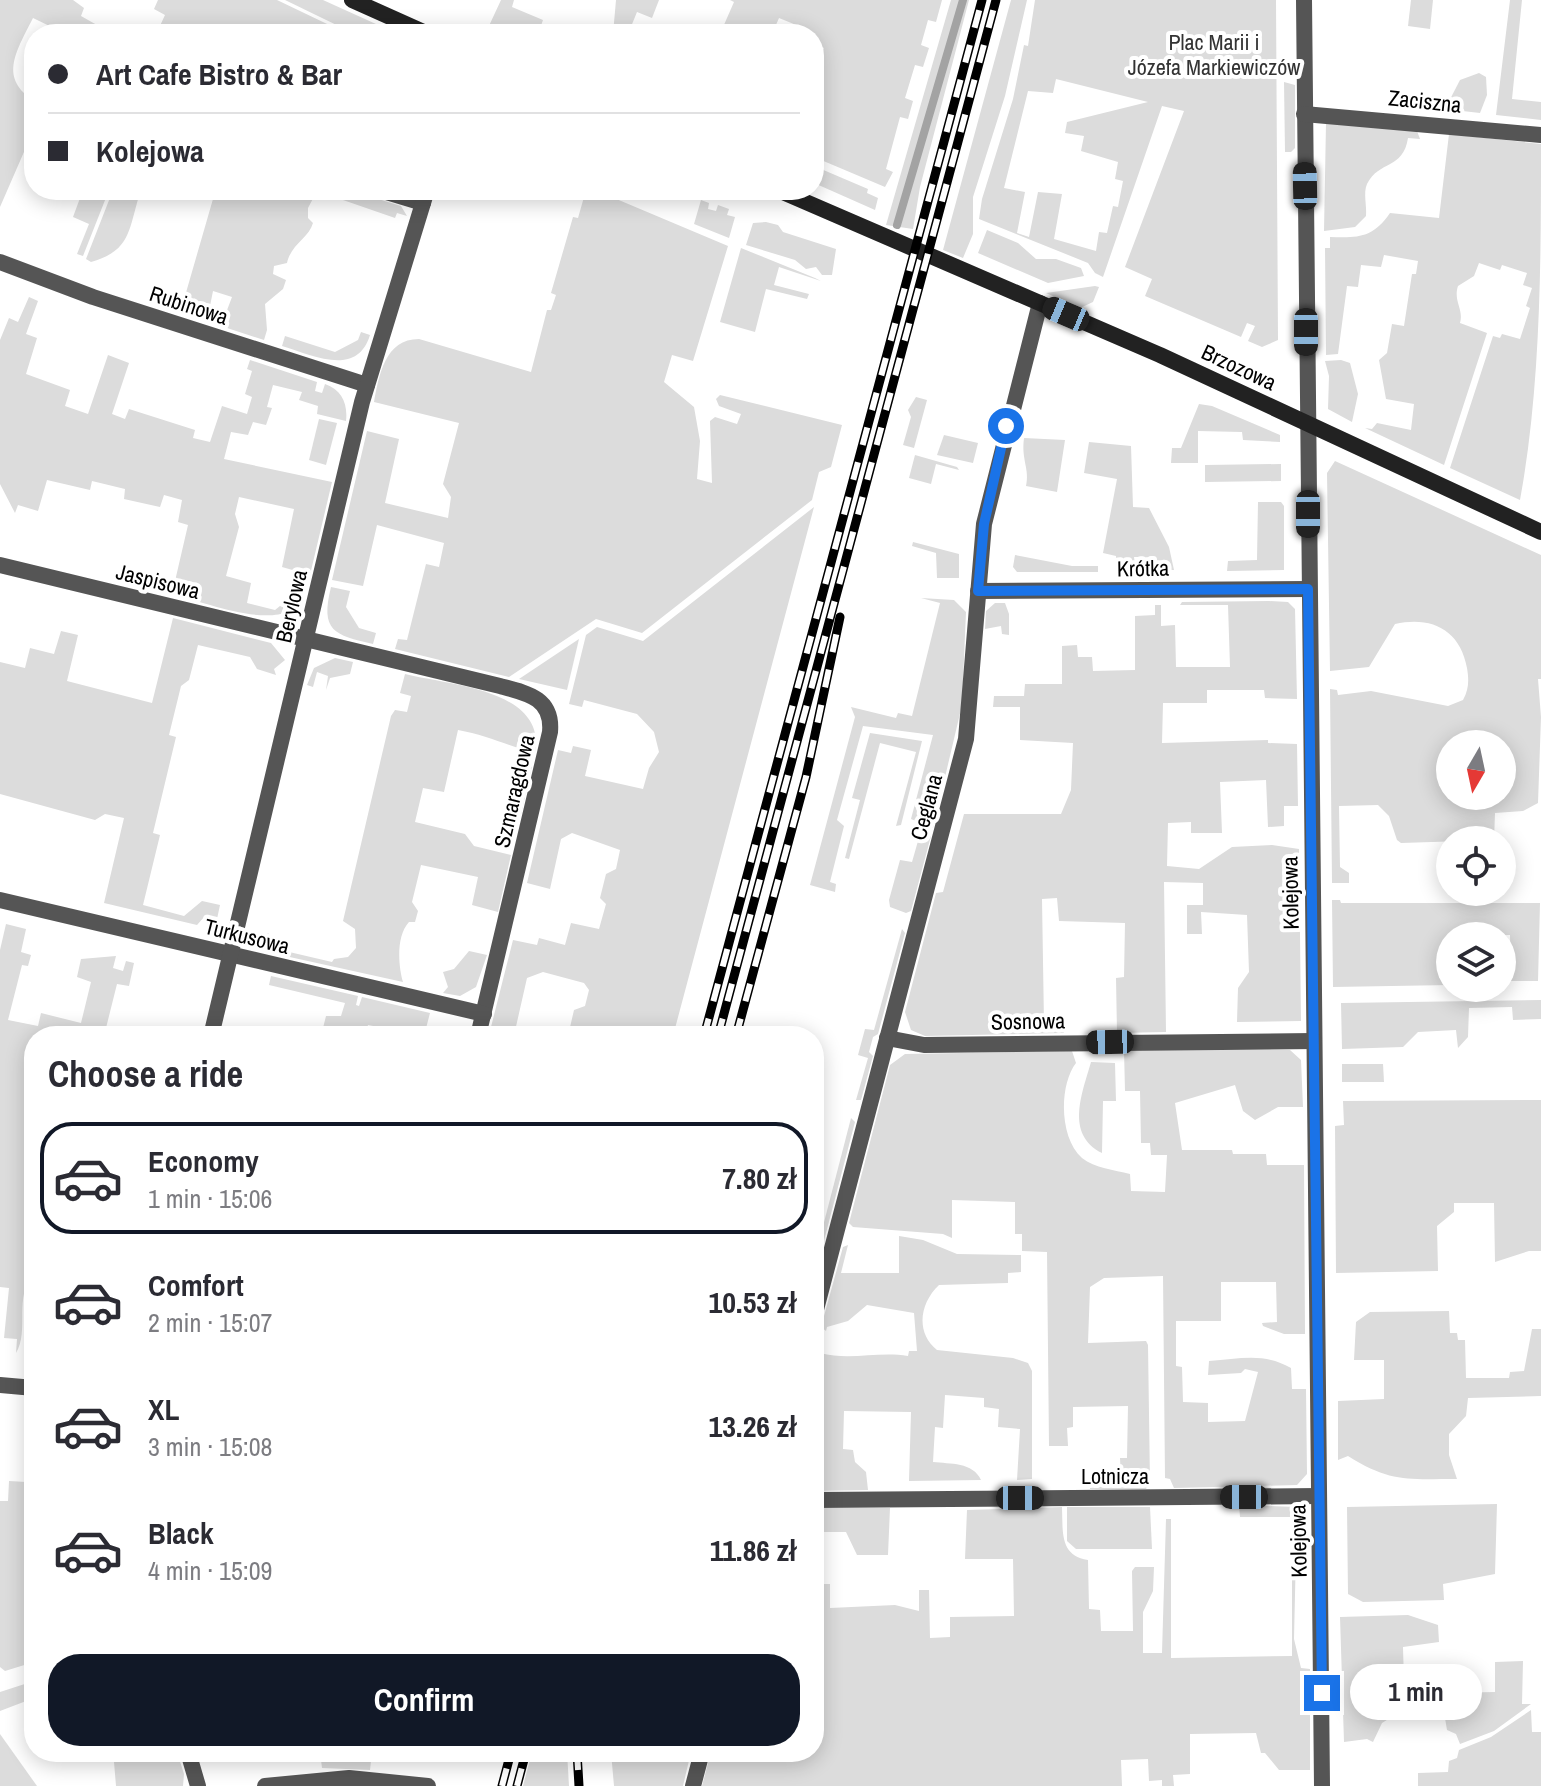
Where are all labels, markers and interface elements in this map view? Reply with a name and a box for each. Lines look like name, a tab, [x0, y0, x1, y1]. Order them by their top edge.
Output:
park label: Plac Marii i Józefa Markiewiczów	[1128, 27, 1300, 82]
text: Art Cafe Bistro & Bar	[96, 54, 342, 94]
street label: Zaciszna	[1387, 82, 1463, 120]
text: Kolejowa	[96, 131, 204, 171]
car	[1293, 162, 1317, 210]
street label: Rubinowa	[146, 278, 232, 332]
car	[1039, 294, 1093, 334]
car	[1294, 308, 1318, 356]
street label: Brzozowa	[1197, 337, 1281, 397]
route start	[988, 408, 1024, 444]
car	[1296, 490, 1320, 538]
street label: Krótka	[1117, 553, 1169, 583]
street label: Jaspisowa	[113, 556, 203, 606]
street label: Berylowa	[268, 566, 314, 646]
north arrow	[1436, 730, 1516, 810]
map controls	[1436, 730, 1516, 1002]
street label: Szmaragdowa	[486, 731, 542, 851]
street label: Ceglana	[903, 771, 949, 843]
button: locate	[1436, 826, 1516, 906]
street label: Kolejowa	[1274, 856, 1306, 930]
street label: Turkusowa	[201, 911, 293, 961]
button: layers	[1436, 922, 1516, 1002]
street label: Sosnowa	[991, 1005, 1065, 1037]
car	[1086, 1030, 1134, 1054]
text: Choose a ride	[48, 1050, 243, 1098]
text: Economy	[148, 1141, 259, 1181]
icon: car	[52, 1142, 124, 1214]
text: 7.80 zł	[722, 1158, 796, 1198]
text: 1 min · 15:06	[148, 1181, 272, 1216]
text: Comfort	[148, 1265, 244, 1305]
icon: car	[52, 1266, 124, 1338]
text: 10.53 zł	[708, 1282, 796, 1322]
text: 2 min · 15:07	[148, 1305, 272, 1340]
text: XL	[148, 1389, 179, 1429]
icon: car	[52, 1390, 124, 1462]
text: 13.26 zł	[708, 1406, 796, 1446]
text: 3 min · 15:08	[148, 1429, 272, 1464]
street label: Lotnicza	[1081, 1461, 1149, 1491]
car	[1220, 1485, 1268, 1509]
car	[996, 1486, 1044, 1510]
street label: Kolejowa	[1282, 1504, 1314, 1578]
text: Black	[148, 1513, 214, 1553]
icon: car	[52, 1514, 124, 1586]
text: 11.86 zł	[710, 1530, 796, 1570]
text: 4 min · 15:09	[148, 1553, 272, 1588]
button: Confirm	[48, 1654, 800, 1746]
callout: 1 min	[1350, 1665, 1482, 1721]
text: 1 min	[1388, 1674, 1444, 1709]
route end	[1304, 1675, 1340, 1711]

